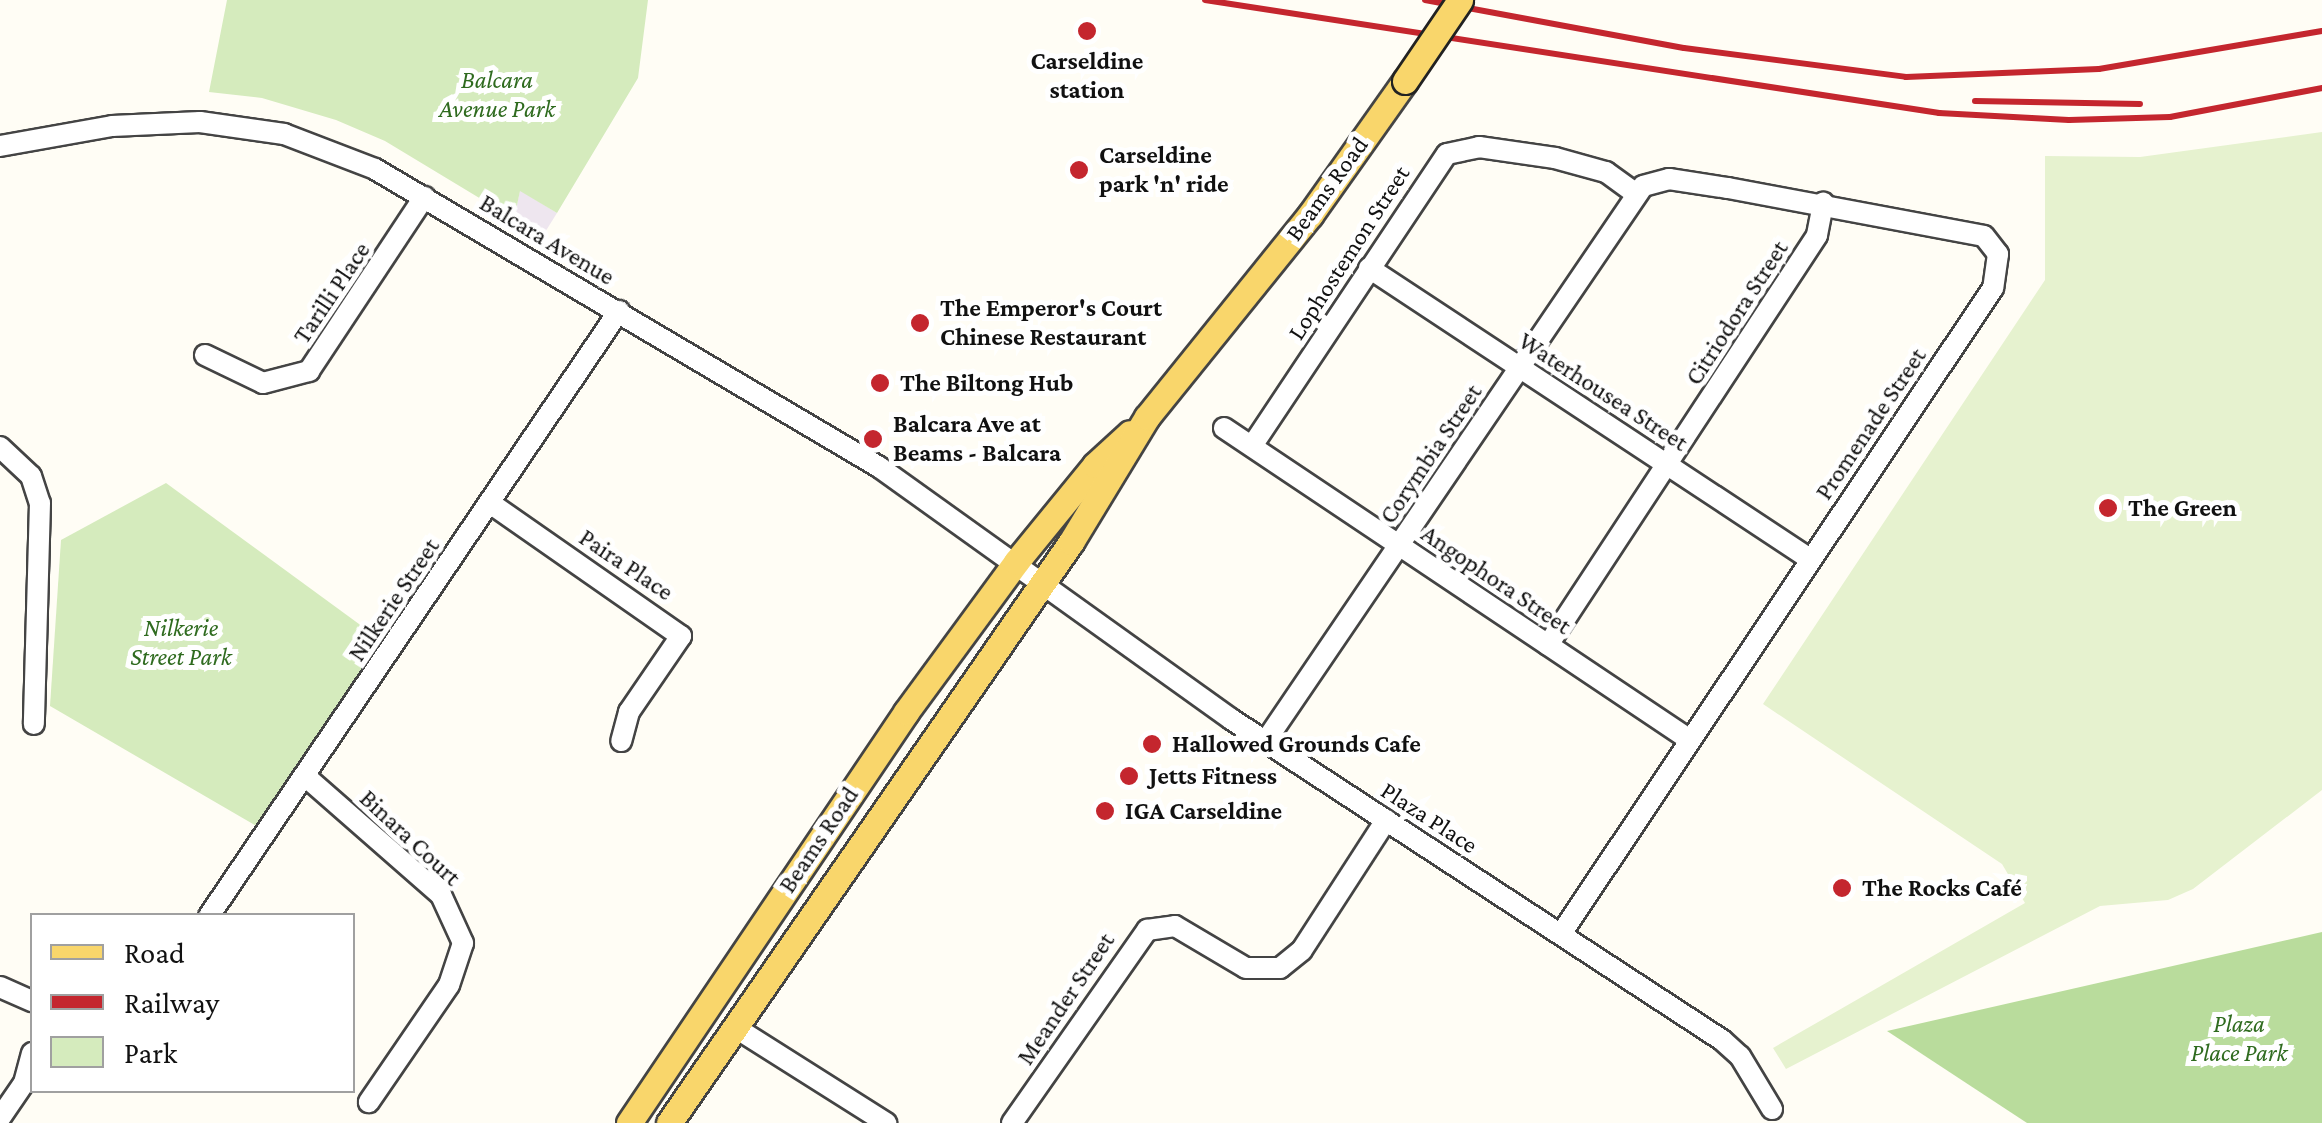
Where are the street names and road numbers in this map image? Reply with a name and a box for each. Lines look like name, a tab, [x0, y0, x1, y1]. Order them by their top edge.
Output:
street label: Beams Road	[1279, 131, 1375, 247]
street label: Lophostemon Street	[1281, 160, 1417, 346]
street label: Balcara Avenue	[474, 188, 620, 292]
street label: Citriodora Street	[1679, 235, 1795, 391]
street label: Tarilli Place	[287, 237, 377, 349]
street label: Waterhousea Street	[1513, 326, 1693, 458]
street label: Promenade Street	[1809, 342, 1933, 506]
street label: Corymbia Street	[1373, 379, 1489, 529]
street label: Angophora Street	[1415, 519, 1577, 641]
street label: Paira Place	[573, 523, 679, 607]
street label: Nilkerie Street	[342, 533, 446, 667]
street label: Plaza Place	[1375, 776, 1483, 860]
street label: Beams Road	[773, 781, 865, 899]
street label: Binara Court	[353, 784, 467, 892]
street label: Meander Street	[1011, 927, 1121, 1071]

